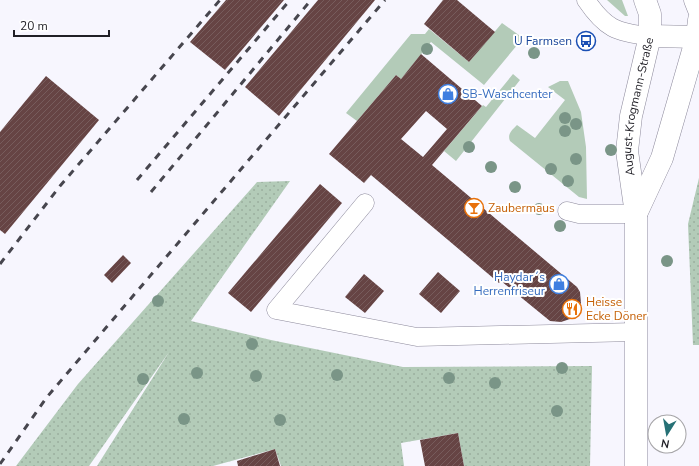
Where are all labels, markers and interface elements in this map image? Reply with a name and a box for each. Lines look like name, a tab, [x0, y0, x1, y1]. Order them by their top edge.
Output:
scale bar	[14, 12, 109, 38]
text: 20 m	[20, 18, 48, 34]
bus stop icon: U Farmsen	[575, 30, 597, 52]
place label: U Farmsen	[514, 33, 572, 49]
street label: August-Krogmann-Straße	[619, 36, 657, 177]
shop icon: SB-Waschcenter	[437, 83, 459, 105]
place label: SB-Waschcenter	[462, 86, 553, 102]
bar icon: Zaubermaus	[463, 197, 485, 219]
place label: Zaubermaus	[488, 200, 555, 216]
place label: Haydar´s Herrenfriseur	[474, 269, 546, 299]
shop icon: Haydar´s Herrenfriseur	[548, 273, 570, 295]
place label: Heisse Ecke Döner	[586, 294, 648, 324]
restaurant icon: Heisse Ecke Döner	[561, 298, 583, 320]
north arrow	[647, 414, 687, 454]
text: N	[660, 435, 671, 451]

